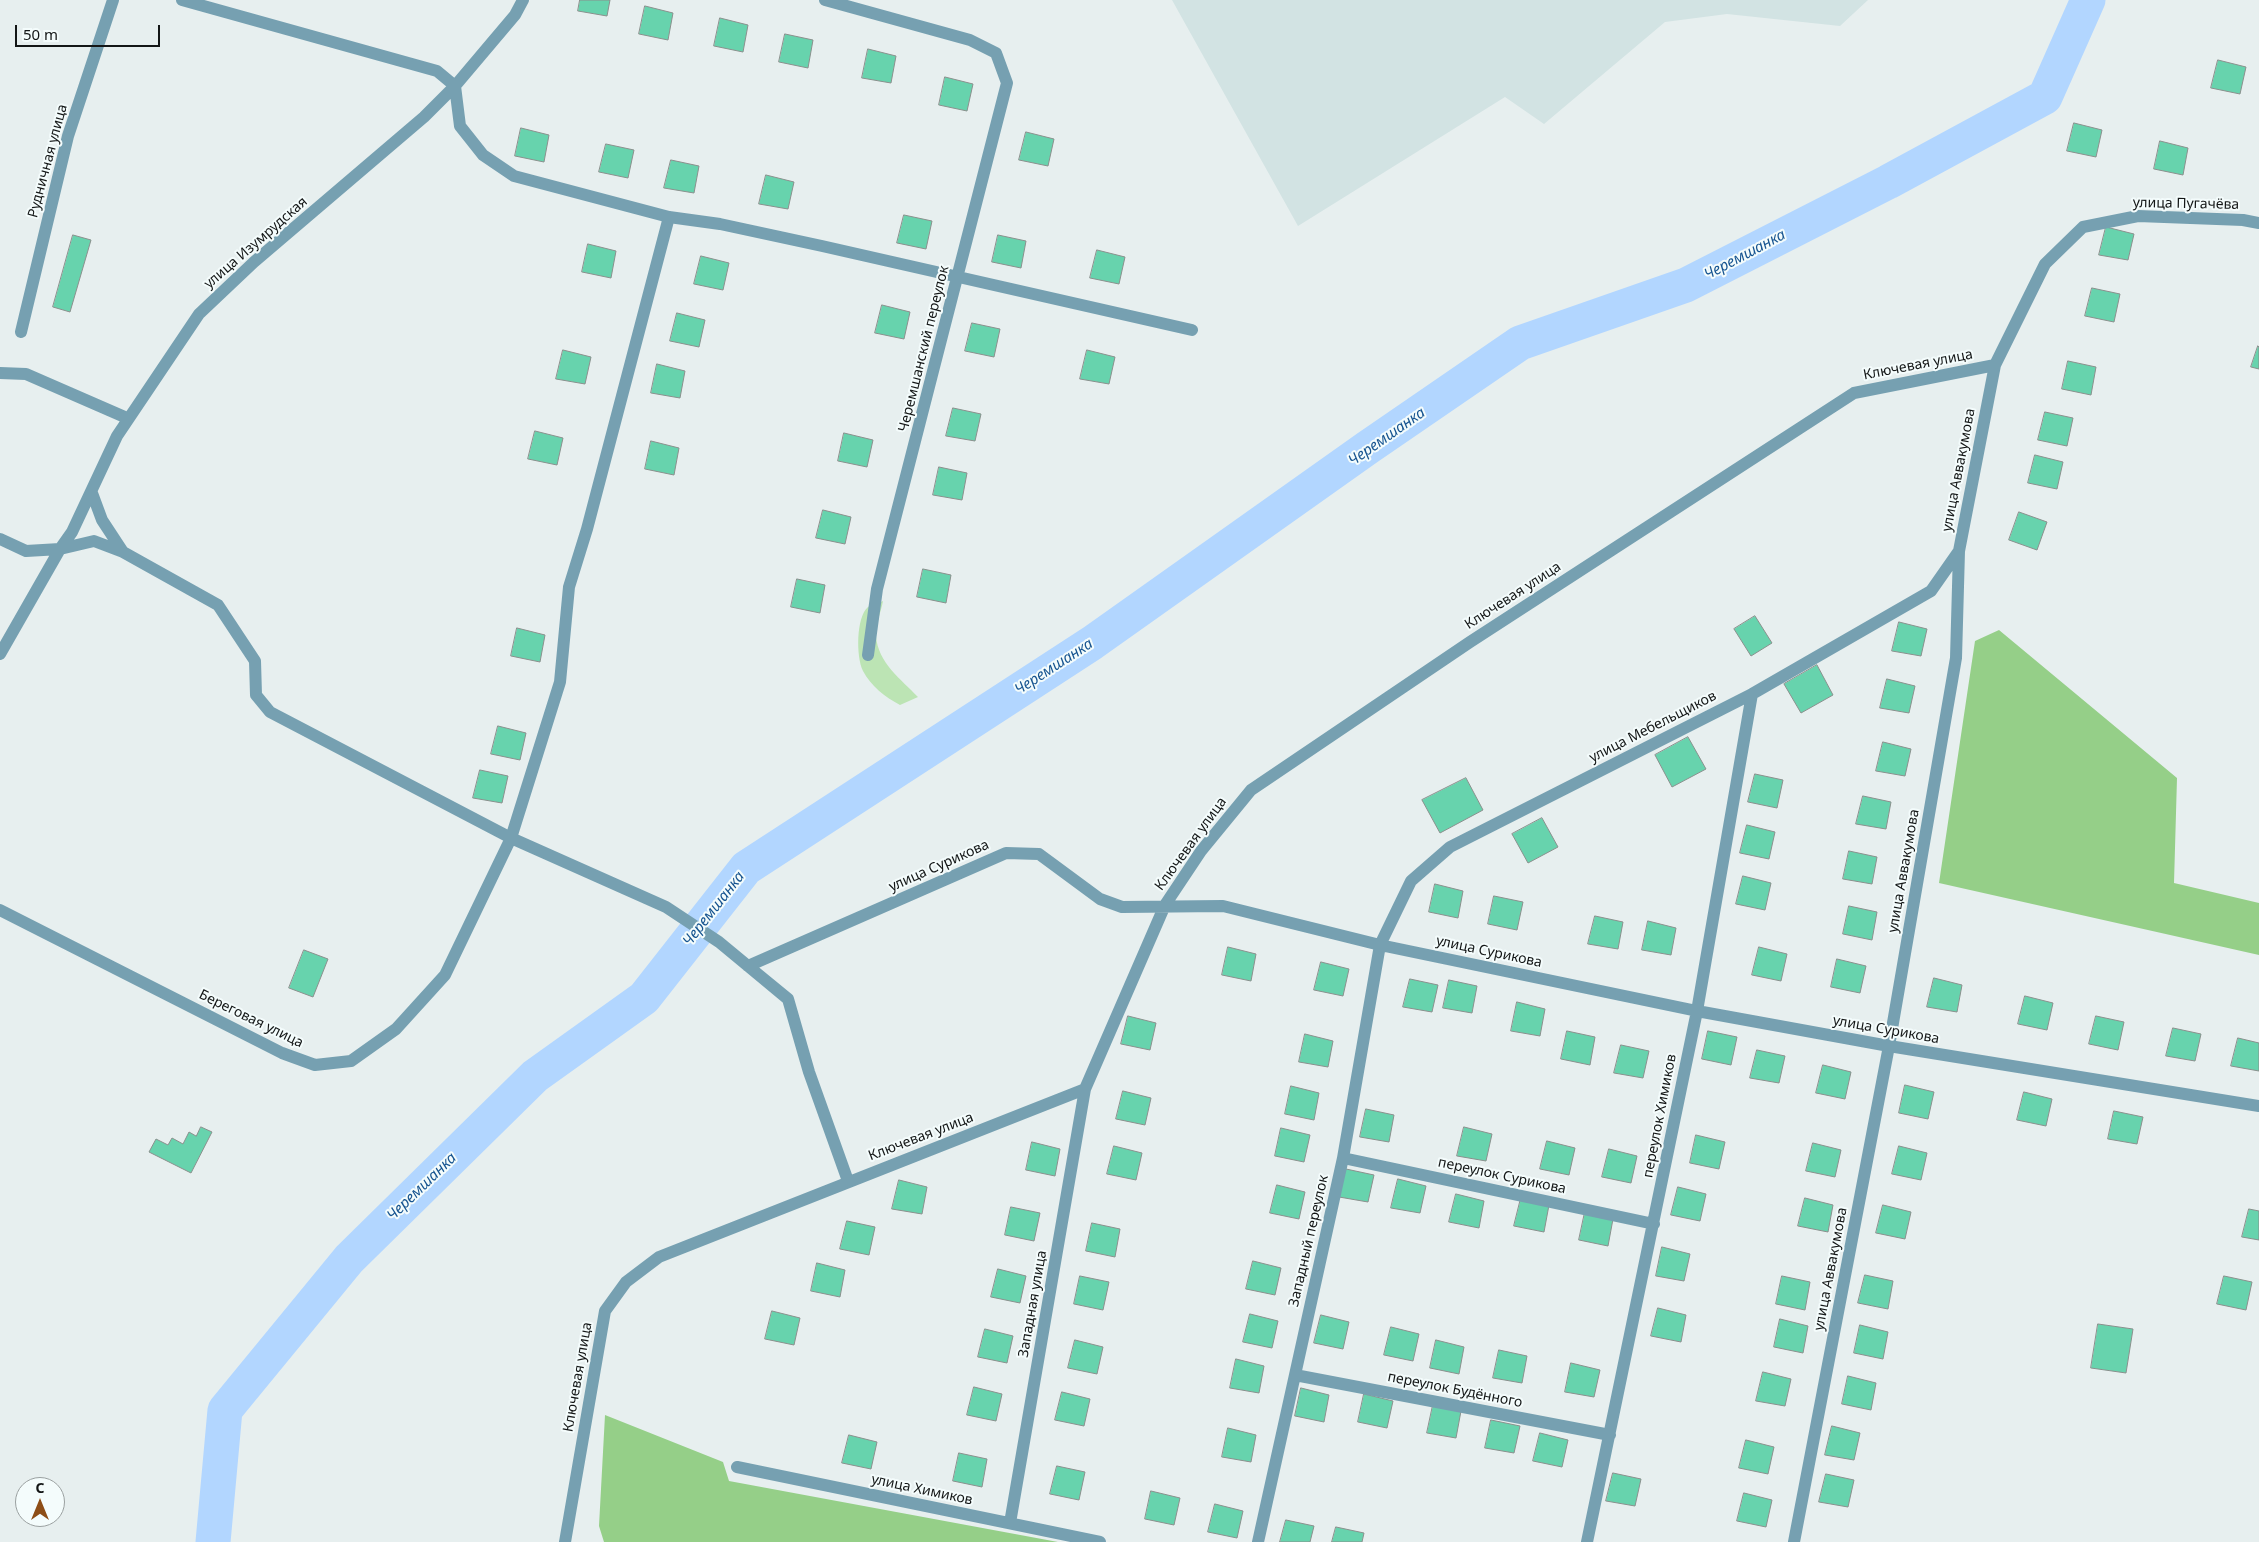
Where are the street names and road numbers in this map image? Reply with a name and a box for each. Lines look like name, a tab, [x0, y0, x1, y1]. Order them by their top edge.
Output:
street label: Рудничная улица	[25, 102, 71, 220]
street label: улица Изумрудская	[201, 194, 311, 292]
street label: улица Пугачёва	[2133, 195, 2239, 213]
street label: Черемшанский переулок	[895, 264, 953, 434]
street label: Ключевая улица	[1862, 346, 1974, 384]
street label: улица Аввакумова	[1939, 407, 1979, 533]
street label: Ключевая улица	[1462, 559, 1564, 633]
street label: улица Мебельщиков	[1587, 688, 1719, 766]
street label: Ключевая улица	[1152, 794, 1230, 894]
street label: улица Аввакумова	[1885, 808, 1923, 934]
street label: улица Сурикова	[886, 836, 992, 896]
street label: улица Сурикова	[1435, 933, 1543, 971]
street label: Береговая улица	[196, 986, 306, 1052]
street label: улица Сурикова	[1831, 1012, 1941, 1048]
street label: переулок Химиков	[1640, 1053, 1680, 1179]
street label: Ключевая улица	[866, 1109, 976, 1165]
street label: переулок Сурикова	[1436, 1154, 1568, 1198]
street label: Западный переулок	[1286, 1174, 1332, 1308]
street label: улица Аввакумова	[1811, 1206, 1851, 1332]
street label: Западная улица	[1015, 1249, 1051, 1359]
street label: Ключевая улица	[560, 1321, 596, 1433]
street label: переулок Будённого	[1386, 1369, 1524, 1411]
street label: улица Химиков	[870, 1471, 974, 1509]

